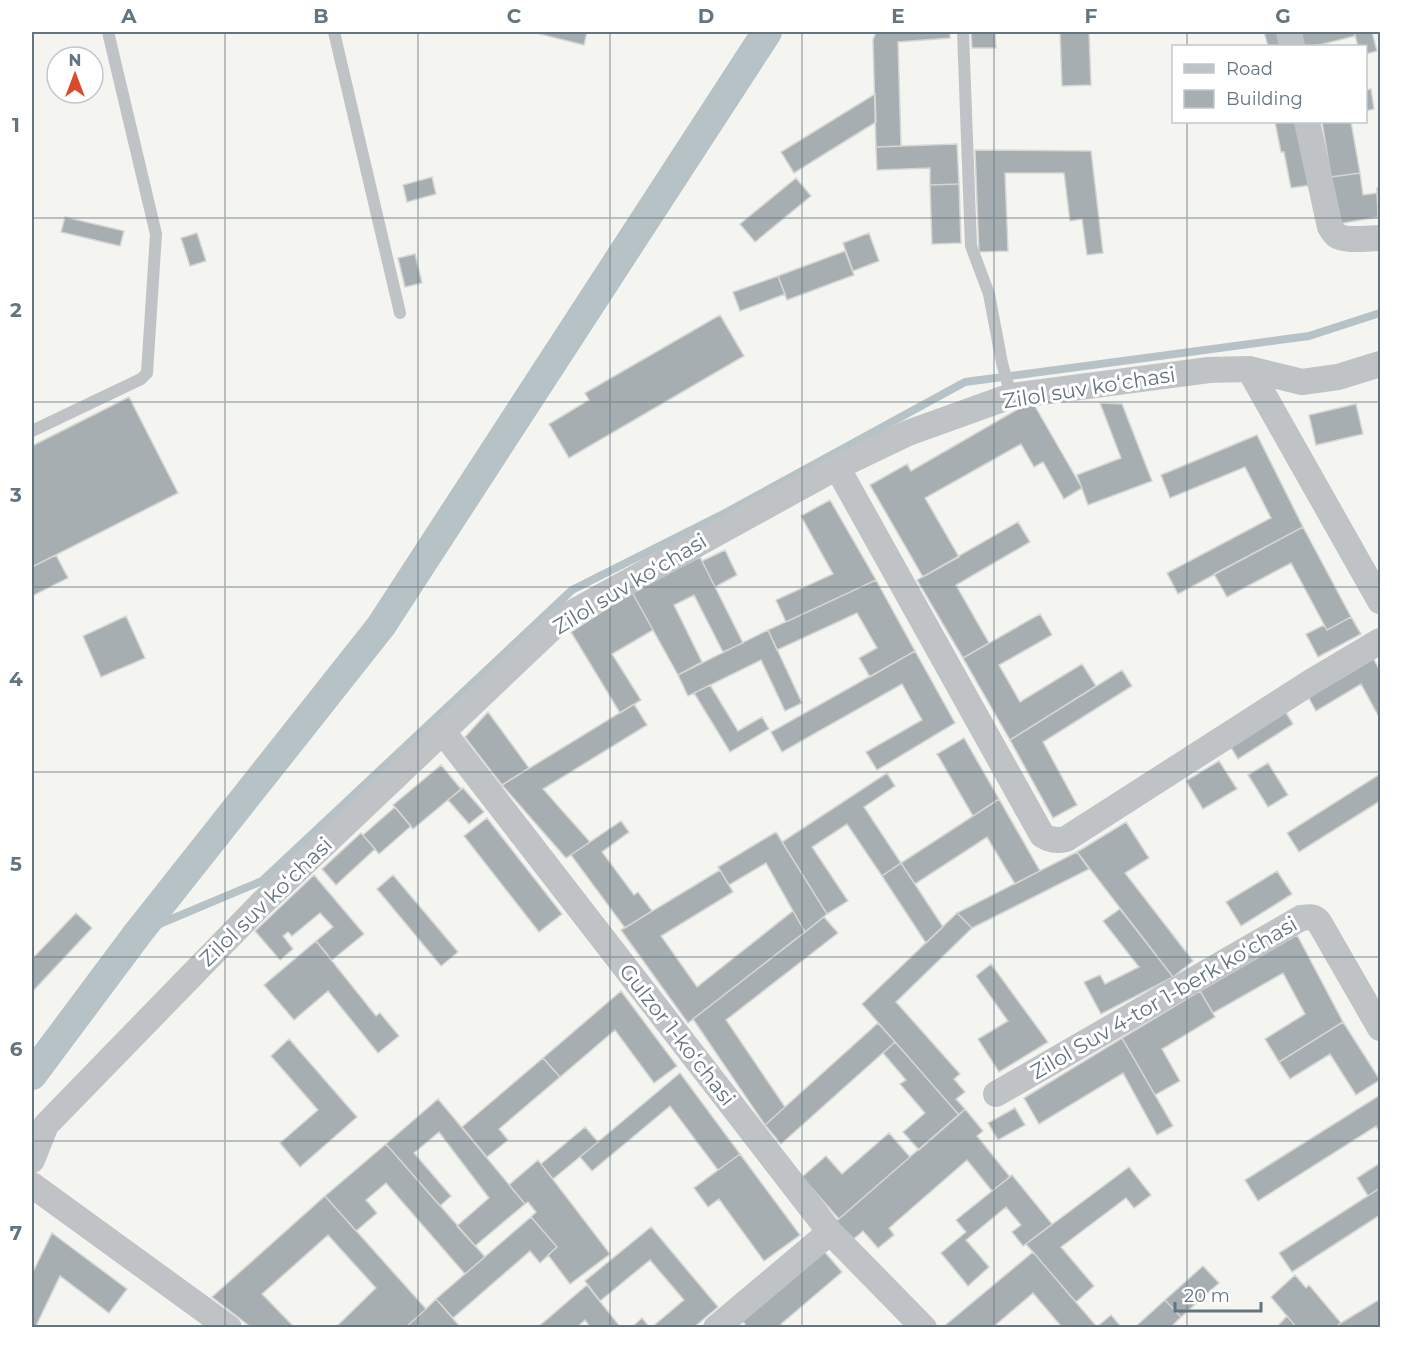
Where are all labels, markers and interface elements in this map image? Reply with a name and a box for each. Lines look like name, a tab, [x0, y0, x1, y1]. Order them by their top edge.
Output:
text: A	[120, 4, 137, 28]
text: B	[313, 4, 329, 28]
text: C	[507, 4, 522, 28]
text: D	[698, 4, 714, 28]
text: E	[891, 4, 905, 28]
text: F	[1085, 4, 1098, 28]
text: G	[1275, 4, 1291, 28]
north arrow	[45, 45, 105, 105]
legend	[1172, 45, 1367, 123]
text: N	[69, 51, 81, 70]
text: Road	[1226, 58, 1273, 80]
text: Building	[1226, 88, 1303, 110]
text: 1	[12, 113, 20, 137]
text: 2	[10, 298, 22, 322]
street label: Zilol suv koʻchasi	[1001, 362, 1177, 414]
text: 3	[9, 483, 22, 507]
street label: Zilol suv koʻchasi	[549, 528, 711, 639]
text: 4	[9, 667, 23, 691]
street label: Zilol suv koʻchasi	[194, 832, 337, 971]
text: 5	[10, 852, 22, 876]
street label: Zilol Suv 4-tor 1-berk koʻchasi	[1026, 911, 1301, 1084]
street label: Gulzor 1-koʻchasi	[614, 959, 741, 1111]
text: 6	[10, 1037, 23, 1061]
text: 7	[10, 1221, 22, 1245]
scale bar	[1175, 1275, 1260, 1313]
text: 20 m	[1184, 1285, 1230, 1307]

